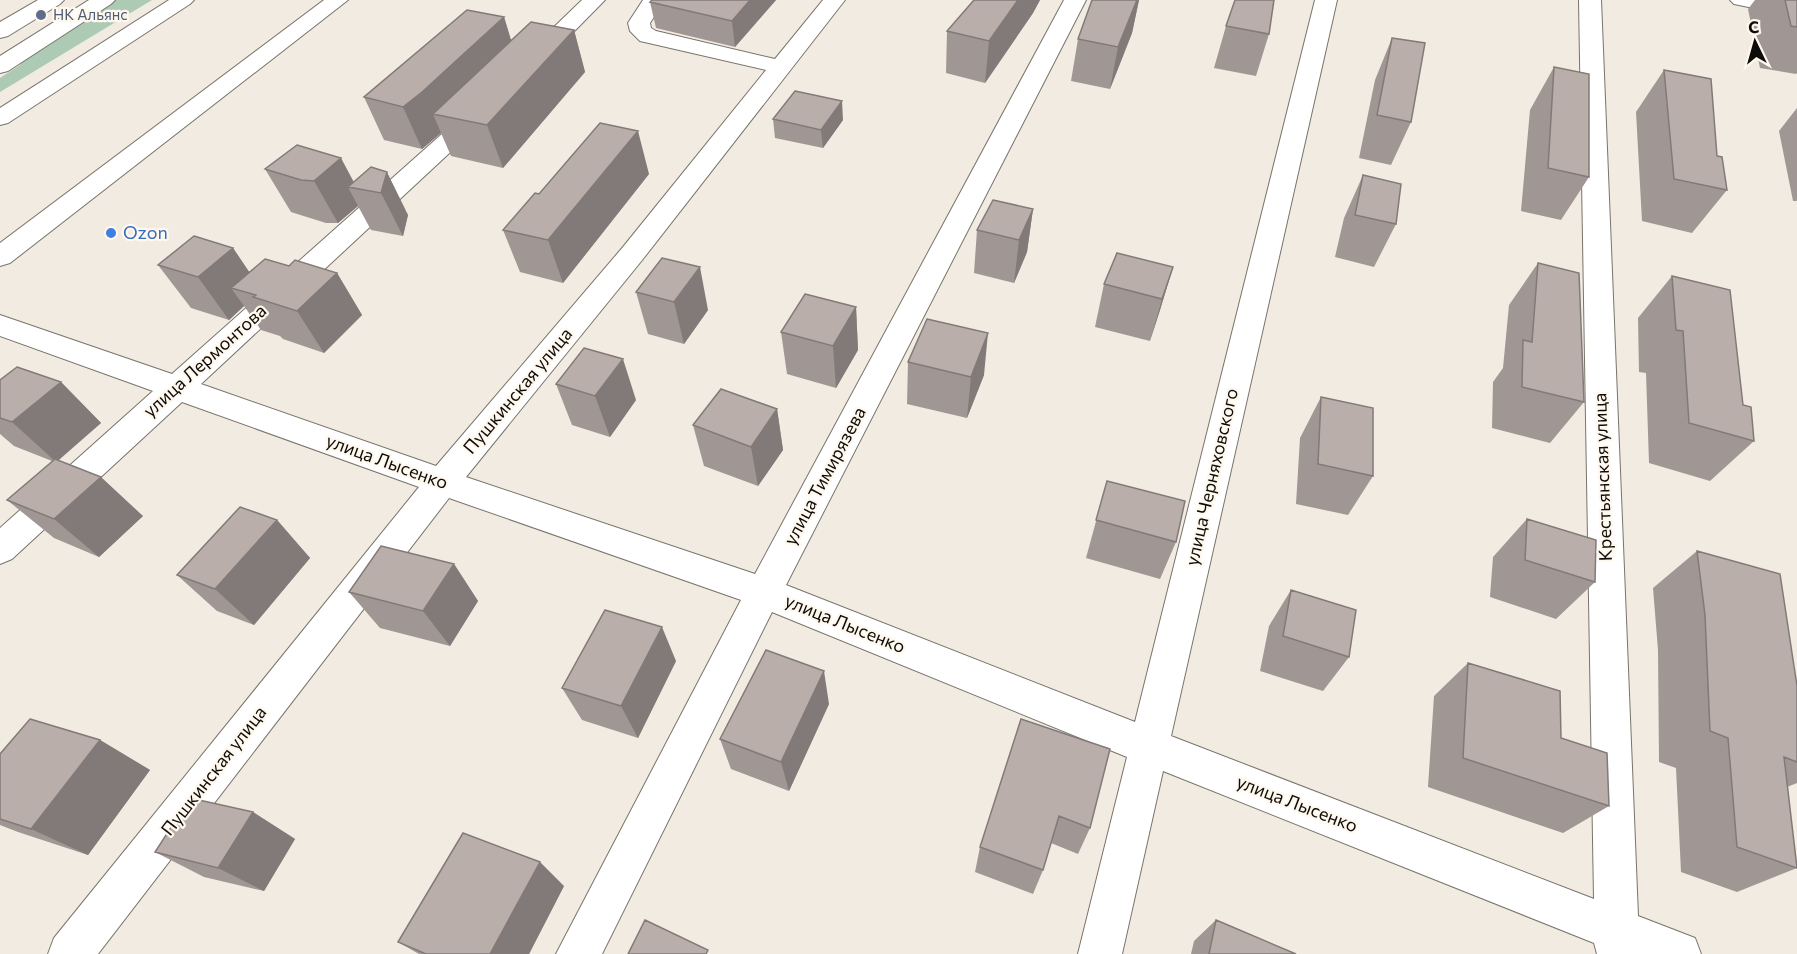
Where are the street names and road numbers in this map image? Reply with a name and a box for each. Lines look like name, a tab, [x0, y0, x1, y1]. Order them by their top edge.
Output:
street label: улица Лермонтова	[138, 299, 270, 421]
street label: Пушкинская улица	[458, 323, 576, 458]
street label: улица Черняховского	[1180, 386, 1242, 568]
street label: Крестьянская улица	[1588, 392, 1616, 562]
street label: улица Тимирязева	[778, 403, 870, 548]
street label: улица Лысенко	[323, 429, 451, 493]
street label: улица Лысенко	[782, 589, 909, 657]
street label: Пушкинская улица	[156, 701, 270, 839]
street label: улица Лысенко	[1234, 770, 1361, 836]

